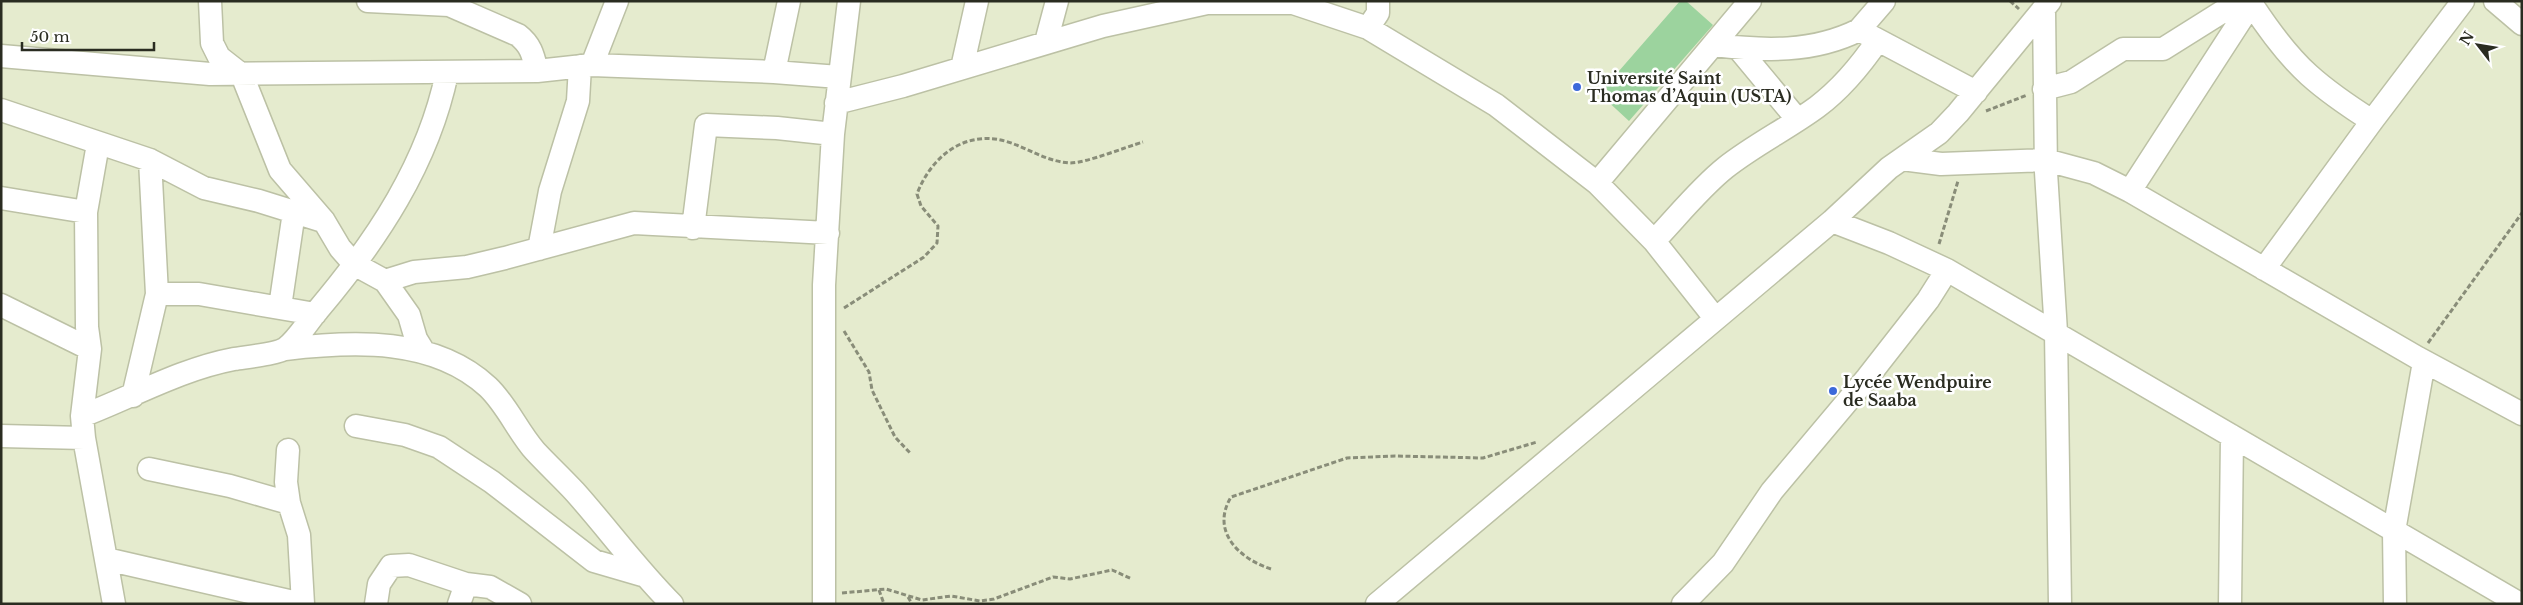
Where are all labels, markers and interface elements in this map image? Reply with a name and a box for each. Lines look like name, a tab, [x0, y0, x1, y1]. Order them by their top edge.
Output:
scale bar	[22, 20, 155, 52]
north arrow	[2453, 20, 2503, 70]
text: 50 m	[30, 27, 70, 46]
text: N	[2456, 28, 2478, 49]
place label: Université Saint Thomas d’Aquin (USTA)	[1587, 68, 1792, 106]
marker: Université Saint Thomas d’Aquin (USTA)	[1571, 81, 1583, 93]
place label: Lycée Wendpuire de Saaba	[1843, 372, 1992, 410]
marker: Lycée Wendpuire de Saaba	[1827, 385, 1839, 397]

